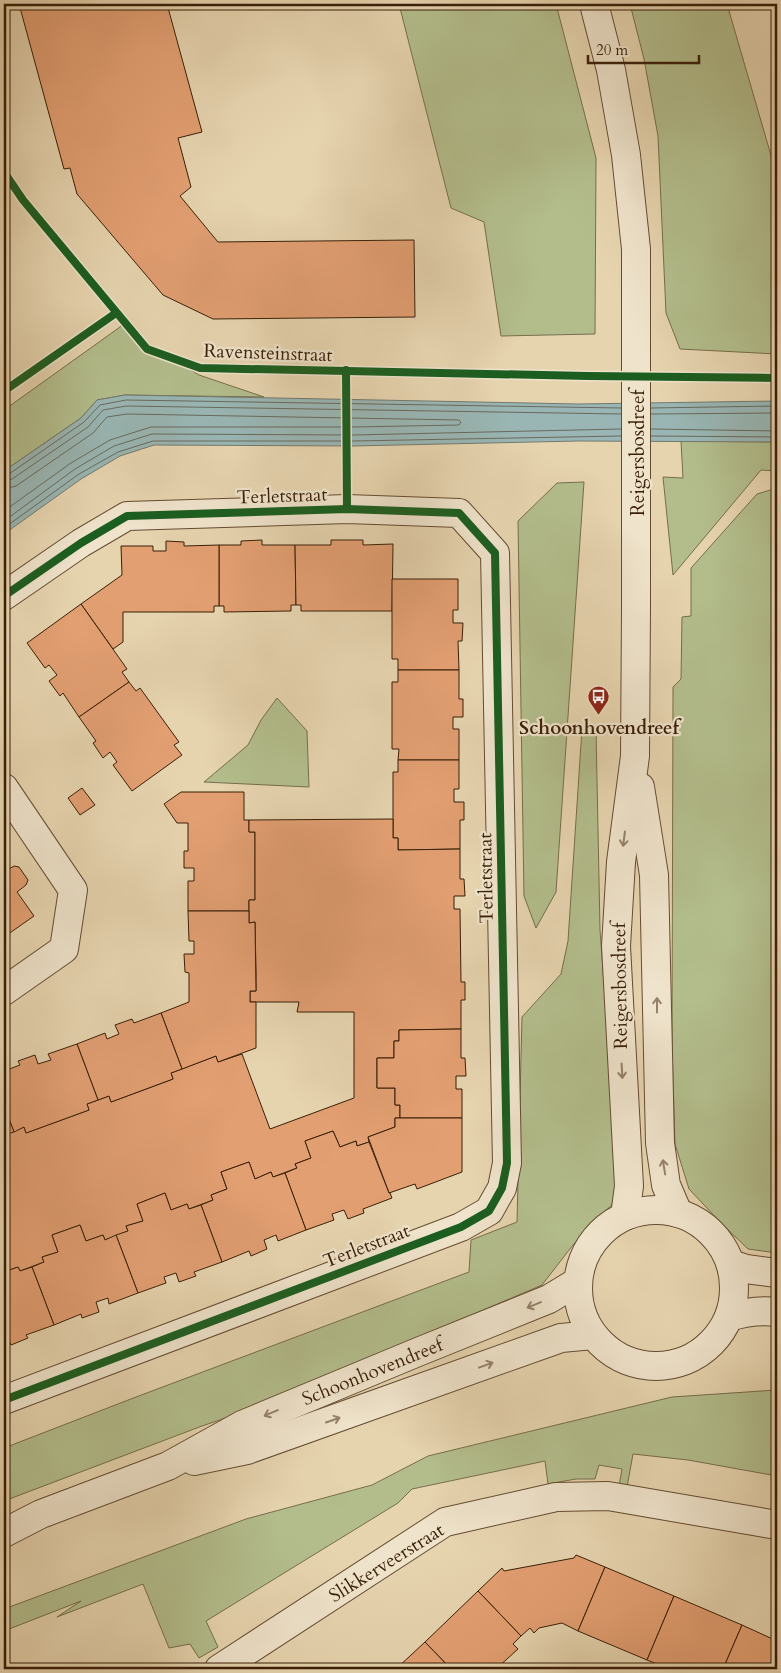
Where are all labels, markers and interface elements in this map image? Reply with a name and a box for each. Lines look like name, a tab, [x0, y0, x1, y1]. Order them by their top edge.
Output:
scale bar	[588, 32, 700, 64]
text: 20 m	[596, 40, 628, 60]
street label: Ravensteinstraat	[203, 338, 333, 368]
street label: Reigersbosdreef	[625, 386, 651, 516]
street label: Terletstraat	[236, 481, 328, 511]
bus stop icon: Schoonhovendreef	[587, 684, 611, 715]
place label: Schoonhovendreef	[519, 715, 682, 741]
one-way arrow	[619, 831, 629, 847]
street label: Terletstraat	[472, 832, 500, 924]
street label: Reigersbosdreef	[606, 919, 634, 1050]
one-way arrow	[652, 997, 662, 1013]
one-way arrow	[617, 1063, 626, 1079]
one-way arrow	[658, 1159, 668, 1175]
street label: Terletstraat	[319, 1218, 413, 1274]
one-way arrow	[527, 1301, 543, 1310]
street label: Schoonhovendreef	[298, 1331, 450, 1412]
one-way arrow	[477, 1360, 493, 1369]
one-way arrow	[264, 1409, 279, 1419]
one-way arrow	[324, 1415, 340, 1424]
street label: Slikkerveerstraat	[324, 1517, 449, 1609]

